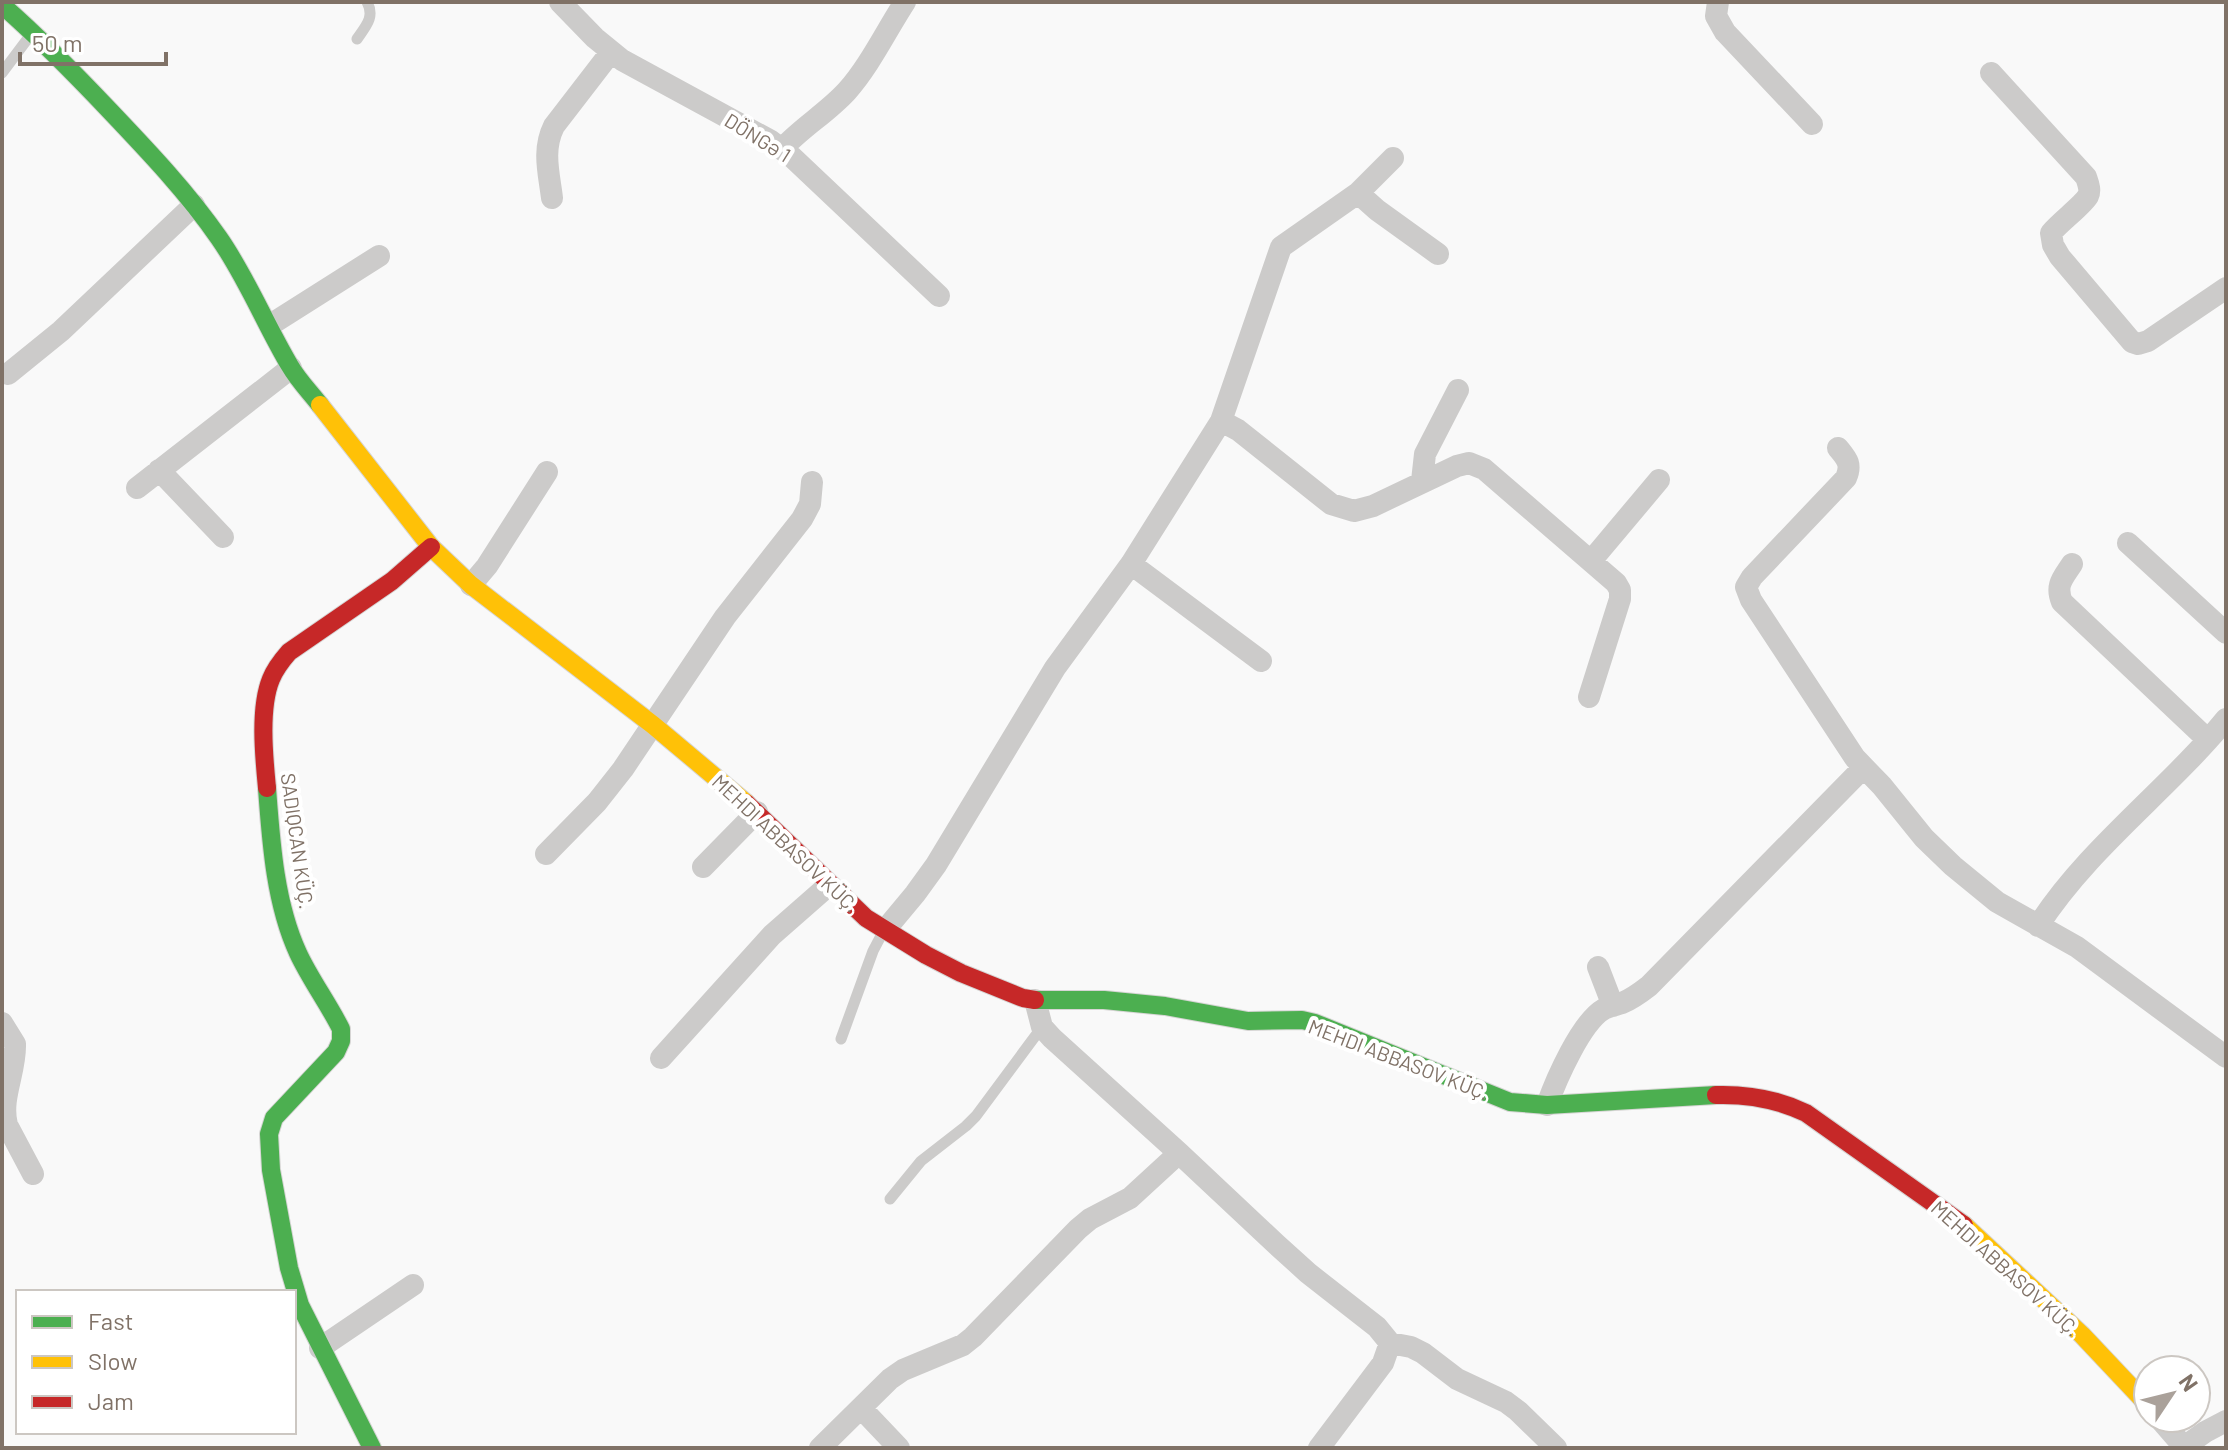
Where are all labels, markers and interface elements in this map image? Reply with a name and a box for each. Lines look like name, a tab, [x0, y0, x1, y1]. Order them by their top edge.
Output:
scale bar	[20, 16, 166, 66]
text: 50 m	[32, 28, 83, 57]
street label: DÖNGƏ 1	[721, 107, 795, 167]
street label: MEHDI ABBASOV KÜÇ.	[708, 769, 864, 917]
street label: SADIQCAN KÜÇ.	[277, 771, 319, 911]
street label: MEHDI ABBASOV KÜÇ.	[1305, 1013, 1493, 1105]
street label: MEHDI ABBASOV KÜÇ.	[1927, 1195, 2085, 1341]
legend	[16, 1290, 296, 1434]
text: Fast	[88, 1306, 133, 1335]
text: Slow	[88, 1346, 137, 1375]
north arrow	[2132, 1354, 2212, 1434]
text: N	[2174, 1369, 2204, 1395]
text: Jam	[88, 1386, 134, 1415]

